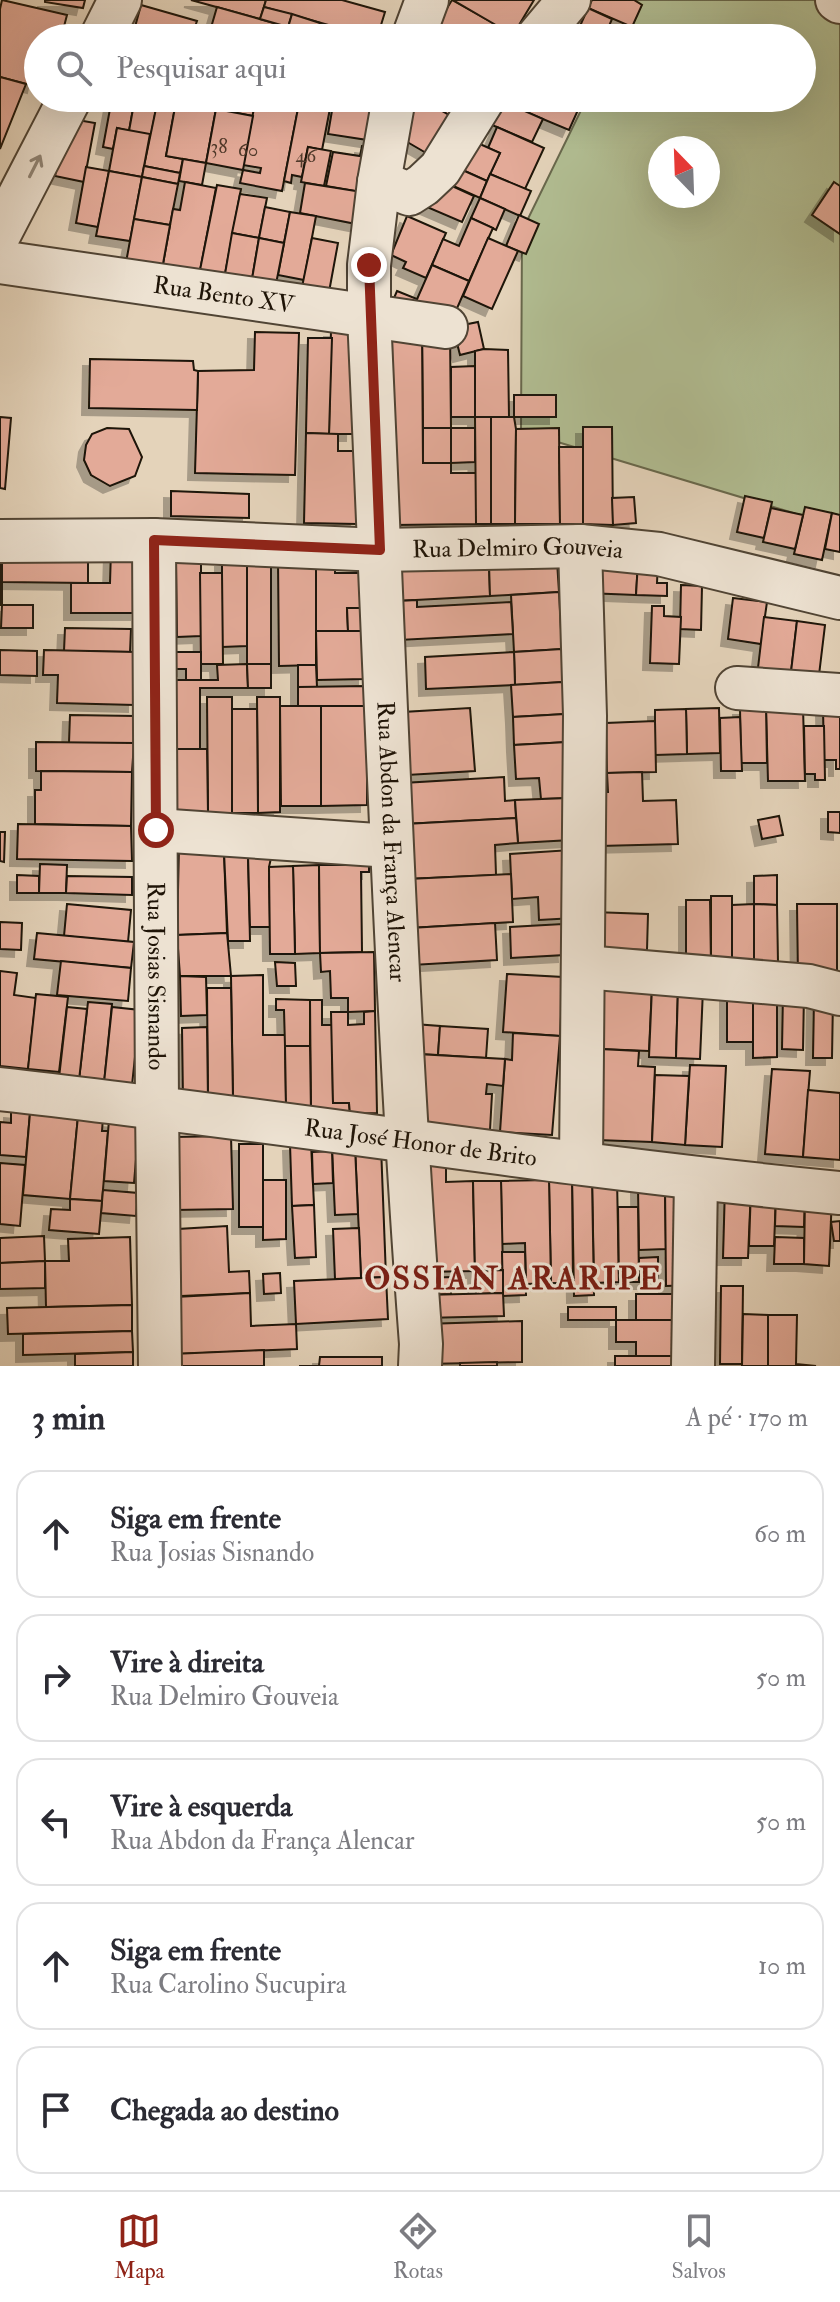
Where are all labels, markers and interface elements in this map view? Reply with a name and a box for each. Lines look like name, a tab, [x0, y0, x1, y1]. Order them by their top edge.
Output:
search box	[24, 24, 816, 112]
icon: search	[52, 46, 96, 90]
text: Pesquisar aqui	[116, 50, 286, 87]
house number: 38	[210, 134, 228, 159]
north arrow	[648, 136, 720, 208]
house number: 60	[238, 137, 258, 162]
house number: 46	[296, 143, 317, 168]
one-way arrow	[27, 154, 43, 178]
route end	[351, 247, 387, 283]
street label: Rua Bento XV	[151, 269, 297, 320]
street label: Rua Delmiro Gouveia	[412, 530, 626, 566]
street label: Rua Abdon da França Alencar	[370, 700, 414, 983]
route start	[138, 812, 174, 848]
street label: Rua Josias Sisnando	[140, 882, 172, 1070]
street label: Rua José Honor de Brito	[302, 1112, 539, 1173]
district label: OSSIAN ARARIPE	[364, 1259, 664, 1299]
text: 3 min	[32, 1397, 105, 1440]
text: A pé · 170 m	[686, 1402, 808, 1434]
text: Siga em frente	[110, 1500, 281, 1537]
icon: ahead	[34, 1512, 78, 1556]
text: 60 m	[754, 1518, 806, 1550]
text: Rua Josias Sisnando	[110, 1537, 314, 1569]
text: Vire à direita	[110, 1644, 264, 1681]
icon: right	[34, 1656, 78, 1700]
text: 50 m	[756, 1662, 806, 1694]
text: Rua Delmiro Gouveia	[110, 1681, 339, 1713]
text: Vire à esquerda	[110, 1788, 292, 1825]
icon: left	[34, 1800, 78, 1844]
text: 50 m	[756, 1806, 806, 1838]
text: Rua Abdon da França Alencar	[110, 1825, 415, 1857]
text: Siga em frente	[110, 1932, 281, 1969]
icon: ahead	[34, 1944, 78, 1988]
text: 10 m	[758, 1950, 806, 1982]
text: Rua Carolino Sucupira	[110, 1969, 347, 2001]
icon: arrive	[34, 2088, 78, 2132]
text: Chegada ao destino	[110, 2092, 339, 2129]
tab: Mapa	[114, 2209, 165, 2285]
tab: Rotas	[393, 2209, 443, 2285]
tab: Salvos	[671, 2209, 726, 2285]

